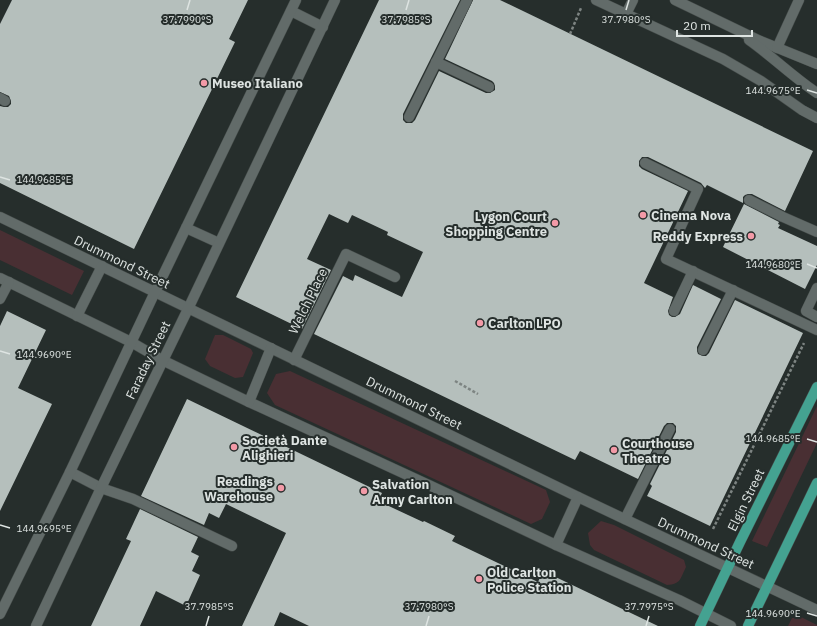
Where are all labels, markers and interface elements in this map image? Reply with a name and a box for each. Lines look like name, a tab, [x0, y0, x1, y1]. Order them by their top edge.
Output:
scale bar	[677, 12, 752, 38]
text: 37.7990°S	[162, 13, 212, 26]
text: 37.7985°S	[381, 13, 431, 26]
text: 37.7980°S	[601, 13, 651, 26]
text: 20 m	[683, 18, 711, 33]
place label: Museo Italiano	[212, 75, 303, 92]
marker: Museo Italiano	[199, 78, 209, 88]
text: 144.9675°E	[745, 84, 801, 97]
text: 144.9685°E	[16, 173, 72, 186]
place label: Cinema Nova	[651, 207, 731, 224]
place label: Lygon Court Shopping Centre	[445, 208, 547, 240]
marker: Cinema Nova	[638, 210, 648, 220]
marker: Lygon Court Shopping Centre	[550, 218, 560, 228]
place label: Reddy Express	[653, 228, 743, 245]
street label: Drummond Street	[71, 231, 173, 293]
marker: Reddy Express	[746, 231, 756, 241]
text: 144.9680°E	[745, 258, 801, 271]
street label: Welch Place	[285, 265, 331, 337]
place label: Carlton LPO	[488, 315, 561, 332]
street label: Faraday Street	[122, 318, 174, 402]
marker: Carlton LPO	[475, 318, 485, 328]
text: 144.9690°E	[16, 348, 72, 361]
street label: Drummond Street	[363, 372, 465, 434]
place label: Società Dante Alighieri	[242, 432, 327, 464]
text: 144.9685°E	[745, 432, 801, 445]
place label: Courthouse Theatre	[622, 435, 693, 467]
marker: Società Dante Alighieri	[229, 442, 239, 452]
marker: Courthouse Theatre	[609, 445, 619, 455]
street label: Elgin Street	[724, 466, 768, 534]
place label: Readings Warehouse	[204, 473, 273, 505]
place label: Salvation Army Carlton	[372, 476, 453, 508]
marker: Readings Warehouse	[276, 483, 286, 493]
marker: Salvation Army Carlton	[359, 486, 369, 496]
street label: Drummond Street	[655, 513, 757, 573]
text: 144.9695°E	[16, 522, 72, 535]
place label: Old Carlton Police Station	[487, 564, 571, 596]
marker: Old Carlton Police Station	[474, 574, 484, 584]
text: 37.7985°S	[184, 600, 234, 613]
text: 37.7980°S	[404, 600, 454, 613]
text: 37.7975°S	[624, 600, 674, 613]
text: 144.9690°E	[745, 607, 801, 620]

